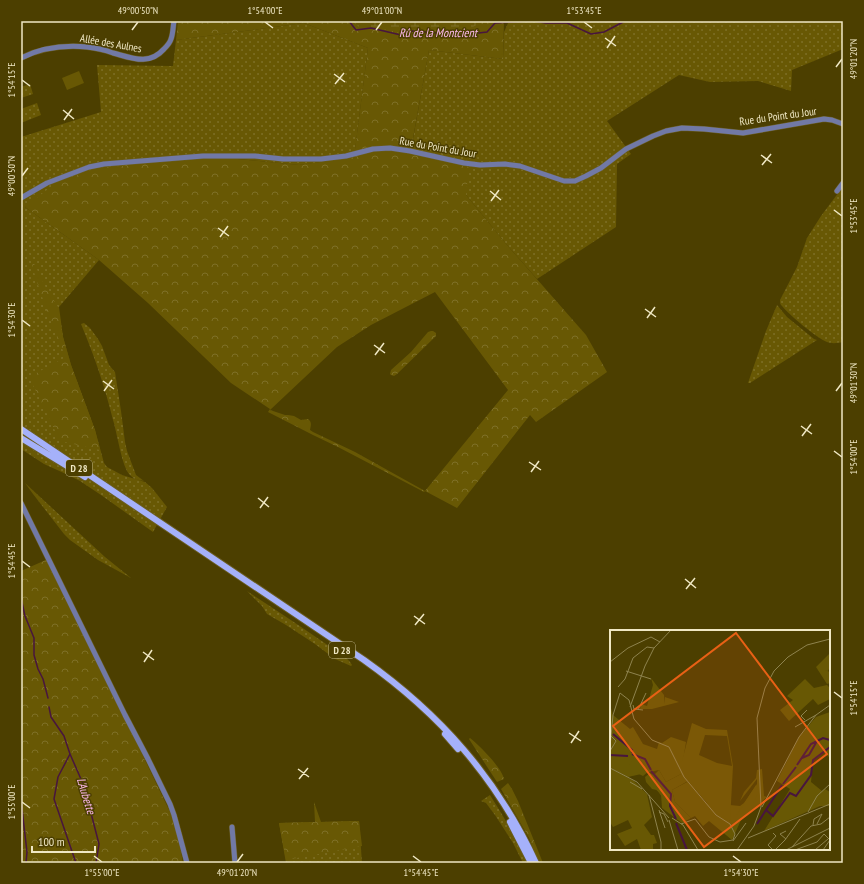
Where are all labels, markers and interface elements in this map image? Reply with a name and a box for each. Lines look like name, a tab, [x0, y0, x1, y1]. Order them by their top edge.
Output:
text: 49°00'50"N	[118, 4, 158, 17]
text: 1°54'00"E	[248, 4, 282, 17]
text: 49°01'00"N	[362, 4, 402, 17]
text: 1°53'45"E	[567, 4, 601, 17]
water label: Rû de la Montcient	[399, 25, 479, 40]
street label: Allée des Aulnes	[79, 31, 143, 55]
text: 49°01'20"N	[847, 39, 860, 79]
text: 1°54'15"E	[5, 63, 18, 97]
street label: Rue du Point du Jour	[738, 104, 818, 128]
street label: Rue du Point du Jour	[398, 133, 478, 161]
text: 49°00'50"N	[5, 156, 18, 196]
text: 1°53'45"E	[847, 199, 860, 233]
text: 1°54'30"E	[5, 303, 18, 337]
text: 49°01'30"N	[847, 363, 860, 403]
text: 1°54'00"E	[847, 440, 860, 474]
road number: D 28	[66, 460, 92, 476]
text: 1°54'45"E	[5, 544, 18, 578]
inset map	[610, 630, 830, 850]
road number: D 28	[329, 642, 355, 658]
text: 1°54'15"E	[847, 681, 860, 715]
water label: L'Aubette	[74, 776, 99, 817]
text: 1°55'00"E	[5, 785, 18, 819]
scale bar	[32, 828, 95, 854]
text: 100 m	[38, 834, 65, 849]
text: 1°55'00"E	[85, 866, 119, 879]
text: 49°01'20"N	[217, 866, 257, 879]
text: 1°54'45"E	[404, 866, 438, 879]
text: 1°54'30"E	[724, 866, 758, 879]

